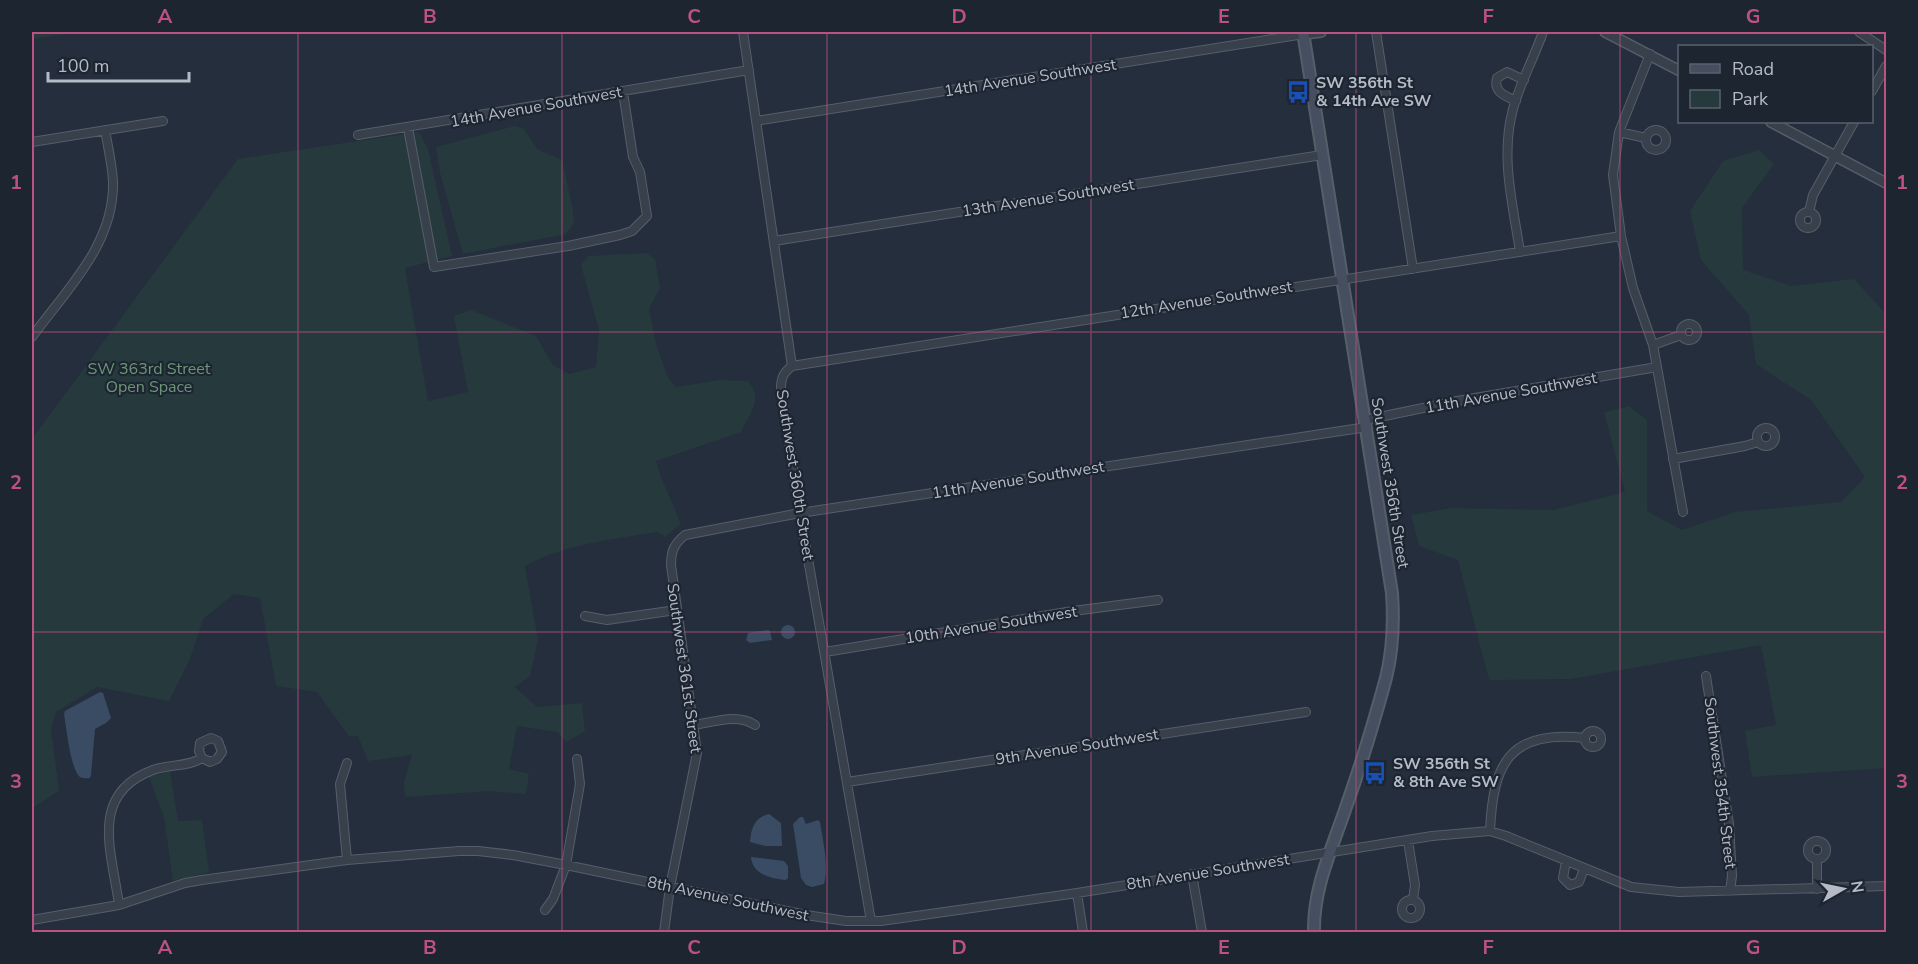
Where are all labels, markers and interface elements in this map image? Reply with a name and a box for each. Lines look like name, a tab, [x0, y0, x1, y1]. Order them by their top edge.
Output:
text: A	[158, 3, 173, 30]
text: B	[423, 3, 437, 30]
text: C	[687, 3, 701, 30]
text: D	[951, 3, 967, 30]
text: E	[1218, 3, 1230, 30]
text: F	[1482, 3, 1494, 30]
text: G	[1746, 3, 1760, 30]
scale bar	[48, 45, 189, 83]
legend	[1678, 45, 1873, 123]
street label: 14th Avenue Southwest	[942, 53, 1118, 102]
text: 100 m	[57, 54, 109, 78]
text: Road	[1732, 57, 1774, 81]
place label: SW 356th St & 14th Ave SW	[1316, 72, 1432, 112]
bus stop icon: SW 356th St & 14th Ave SW	[1285, 79, 1311, 105]
street label: 14th Avenue Southwest	[448, 81, 624, 133]
text: Park	[1732, 87, 1769, 111]
text: 1	[10, 169, 22, 196]
text: 1	[1896, 169, 1908, 196]
street label: 13th Avenue Southwest	[960, 173, 1136, 222]
street label: 12th Avenue Southwest	[1118, 275, 1294, 324]
park label: SW 363rd Street Open Space	[88, 358, 211, 398]
street label: 11th Avenue Southwest	[1423, 367, 1599, 419]
street label: Southwest 360th Street	[771, 388, 819, 562]
street label: Southwest 356th Street	[1366, 396, 1414, 570]
street label: 11th Avenue Southwest	[930, 455, 1106, 504]
text: 2	[10, 469, 22, 496]
text: 2	[1896, 469, 1908, 496]
street label: Southwest 361st Street	[661, 582, 707, 755]
street label: 10th Avenue Southwest	[903, 600, 1079, 649]
street label: Southwest 354th Street	[1699, 696, 1741, 870]
street label: 9th Avenue Southwest	[994, 723, 1160, 771]
place label: SW 356th St & 8th Ave SW	[1393, 753, 1499, 793]
bus stop icon: SW 356th St & 8th Ave SW	[1362, 760, 1388, 786]
text: 3	[10, 768, 22, 795]
text: 3	[1896, 768, 1908, 795]
street label: 8th Avenue Southwest	[1125, 848, 1291, 896]
north arrow	[1813, 859, 1873, 919]
street label: 8th Avenue Southwest	[645, 871, 811, 927]
text: N	[1845, 879, 1869, 894]
text: A	[158, 934, 173, 961]
text: B	[423, 934, 437, 961]
text: C	[687, 934, 701, 961]
text: D	[951, 934, 967, 961]
text: E	[1218, 934, 1230, 961]
text: F	[1482, 934, 1494, 961]
text: G	[1746, 934, 1760, 961]

